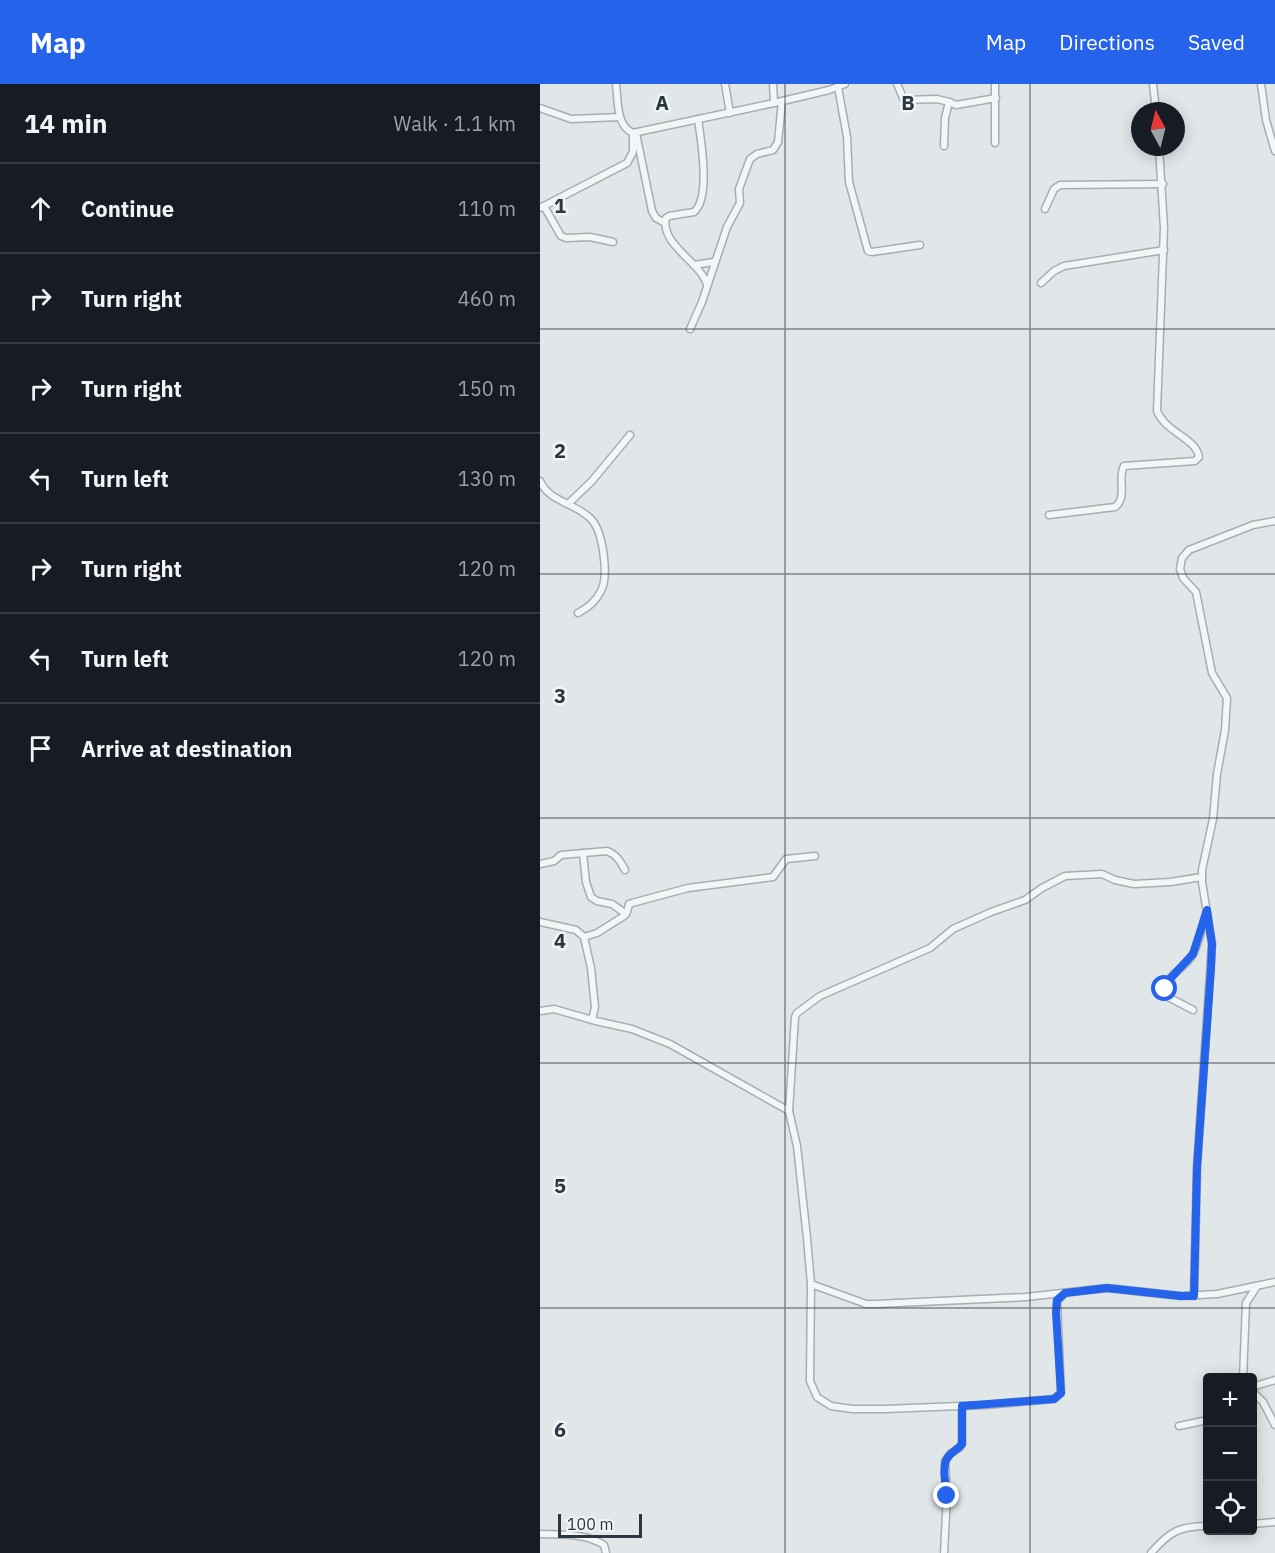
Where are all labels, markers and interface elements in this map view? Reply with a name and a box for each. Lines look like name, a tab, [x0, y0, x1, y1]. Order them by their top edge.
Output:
text: Map	[30, 24, 86, 61]
text: Map	[986, 28, 1026, 56]
text: Directions	[1059, 28, 1155, 56]
text: Saved	[1188, 28, 1245, 56]
text: A	[655, 89, 669, 116]
text: B	[901, 89, 915, 116]
north arrow	[1131, 102, 1185, 156]
text: 14 min	[24, 106, 108, 140]
text: Walk · 1.1 km	[394, 110, 516, 137]
icon: ahead	[24, 192, 57, 225]
text: 1	[554, 192, 566, 219]
text: Continue	[81, 194, 174, 223]
text: 110 m	[458, 195, 516, 222]
icon: right	[24, 282, 57, 315]
text: Turn right	[81, 284, 182, 313]
text: 460 m	[458, 285, 516, 312]
icon: right	[24, 372, 57, 405]
text: Turn right	[81, 374, 182, 403]
text: 150 m	[458, 375, 516, 402]
text: 2	[554, 437, 566, 464]
icon: left	[24, 462, 57, 495]
text: Turn left	[81, 464, 169, 493]
text: 130 m	[458, 465, 516, 492]
icon: right	[24, 552, 57, 585]
text: Turn right	[81, 554, 182, 583]
text: 120 m	[458, 555, 516, 582]
icon: left	[24, 642, 57, 675]
text: Turn left	[81, 644, 169, 673]
text: 120 m	[458, 645, 516, 672]
text: 3	[554, 682, 566, 709]
icon: arrive	[24, 732, 57, 765]
text: Arrive at destination	[81, 734, 292, 763]
text: 4	[554, 927, 566, 954]
route start	[1151, 975, 1177, 1001]
text: 5	[554, 1172, 566, 1199]
map controls	[1203, 1373, 1257, 1535]
button: +	[1203, 1373, 1257, 1427]
text: 6	[554, 1416, 566, 1443]
button: −	[1203, 1427, 1257, 1481]
button: locate	[1203, 1481, 1257, 1535]
route end	[933, 1482, 959, 1508]
scale bar	[558, 1511, 642, 1538]
text: 100 m	[567, 1514, 614, 1534]

